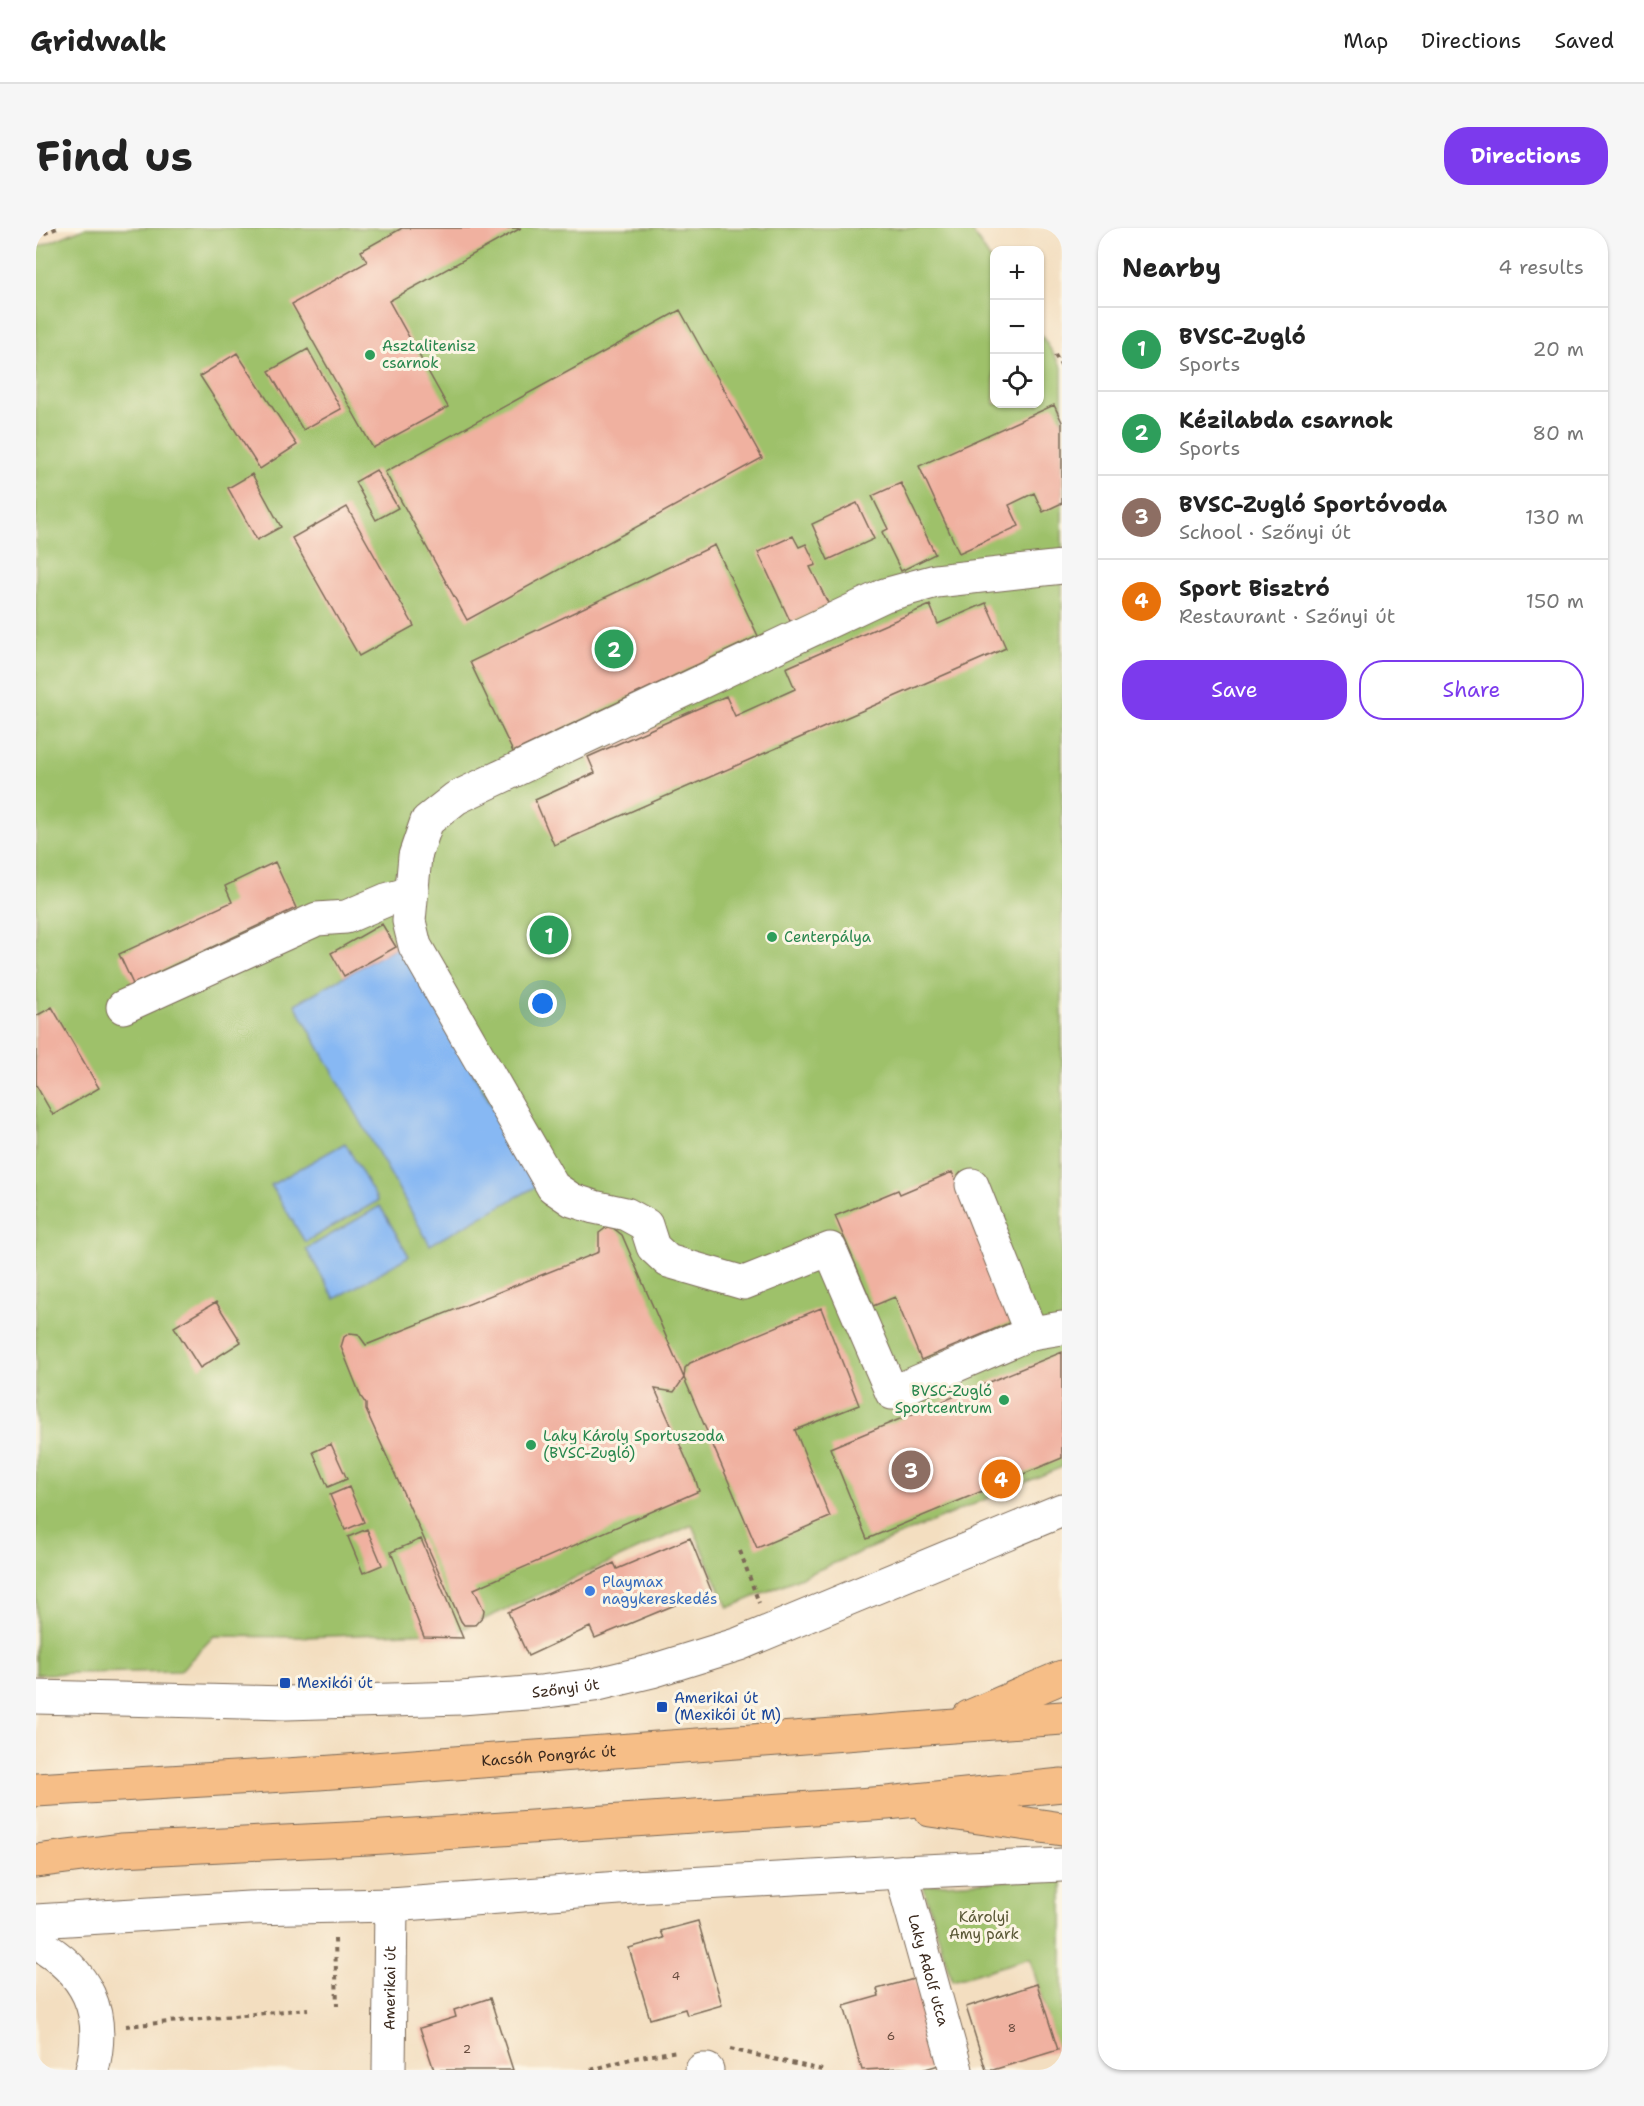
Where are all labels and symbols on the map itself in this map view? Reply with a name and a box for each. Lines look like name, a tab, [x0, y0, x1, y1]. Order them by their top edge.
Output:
place label: Asztalitenisz csarnok	[382, 336, 476, 373]
marker: Asztalitenisz csarnok	[363, 348, 377, 362]
pin: 2	[594, 626, 634, 672]
pin: 1	[530, 912, 568, 958]
place label: Centerpálya	[784, 927, 872, 947]
marker: Centerpálya	[765, 930, 779, 944]
your location	[528, 989, 557, 1018]
place label: BVSC-Zugló Sportcentrum	[895, 1381, 992, 1418]
marker: BVSC-Zugló Sportcentrum	[997, 1393, 1011, 1407]
place label: Laky Károly Sportuszoda (BVSC-Zugló)	[543, 1426, 725, 1463]
marker: Laky Károly Sportuszoda (BVSC-Zugló)	[524, 1438, 538, 1452]
pin: 3	[892, 1448, 930, 1492]
pin: 4	[982, 1456, 1020, 1502]
place label: Playmax nagykereskedés	[602, 1572, 717, 1609]
marker: Playmax nagykereskedés	[583, 1584, 597, 1598]
place label: Mexikói út	[297, 1673, 373, 1693]
street label: Szőnyi út	[531, 1674, 601, 1703]
marker: Mexikói út	[278, 1676, 292, 1690]
place label: Amerikai út (Mexikói út M)	[674, 1688, 781, 1725]
marker: Amerikai út (Mexikói út M)	[655, 1700, 669, 1714]
street label: Kacsóh Pongrác út	[481, 1741, 617, 1771]
park label: Károlyi Amy park	[949, 1907, 1019, 1944]
street label: Laky Adolf utca	[903, 1912, 954, 2029]
street label: Amerikai út	[379, 1946, 401, 2030]
house number: 4	[672, 1968, 680, 1984]
house number: 8	[1008, 2020, 1016, 2036]
house number: 6	[887, 2028, 895, 2044]
house number: 2	[463, 2041, 471, 2057]

